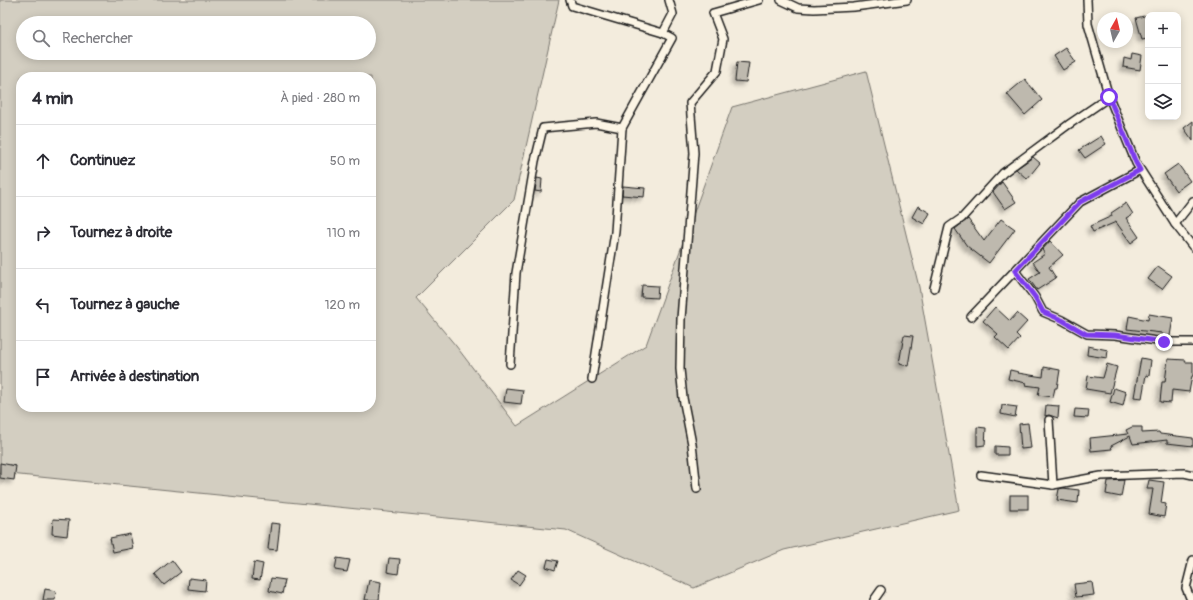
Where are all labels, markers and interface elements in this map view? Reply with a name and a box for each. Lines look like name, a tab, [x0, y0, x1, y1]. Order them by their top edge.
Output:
north arrow	[1097, 12, 1133, 48]
map controls	[1145, 12, 1181, 120]
button: +	[1145, 12, 1181, 48]
search box	[16, 16, 376, 60]
icon: search	[30, 27, 52, 49]
text: Rechercher	[62, 29, 133, 48]
button: −	[1145, 48, 1181, 84]
button: layers	[1145, 84, 1181, 120]
text: 4 min	[32, 88, 73, 109]
route start	[1100, 88, 1118, 106]
text: À pied · 280 m	[280, 90, 360, 106]
icon: ahead	[32, 150, 54, 172]
text: Continuez	[70, 151, 135, 170]
text: 50 m	[330, 153, 360, 169]
icon: right	[32, 222, 54, 244]
text: Tournez à droite	[70, 223, 172, 242]
text: 110 m	[327, 225, 360, 241]
icon: left	[32, 294, 54, 316]
text: Tournez à gauche	[70, 295, 180, 314]
text: 120 m	[324, 297, 360, 313]
route end	[1155, 333, 1173, 351]
icon: arrive	[32, 366, 54, 388]
text: Arrivée à destination	[70, 367, 199, 386]

